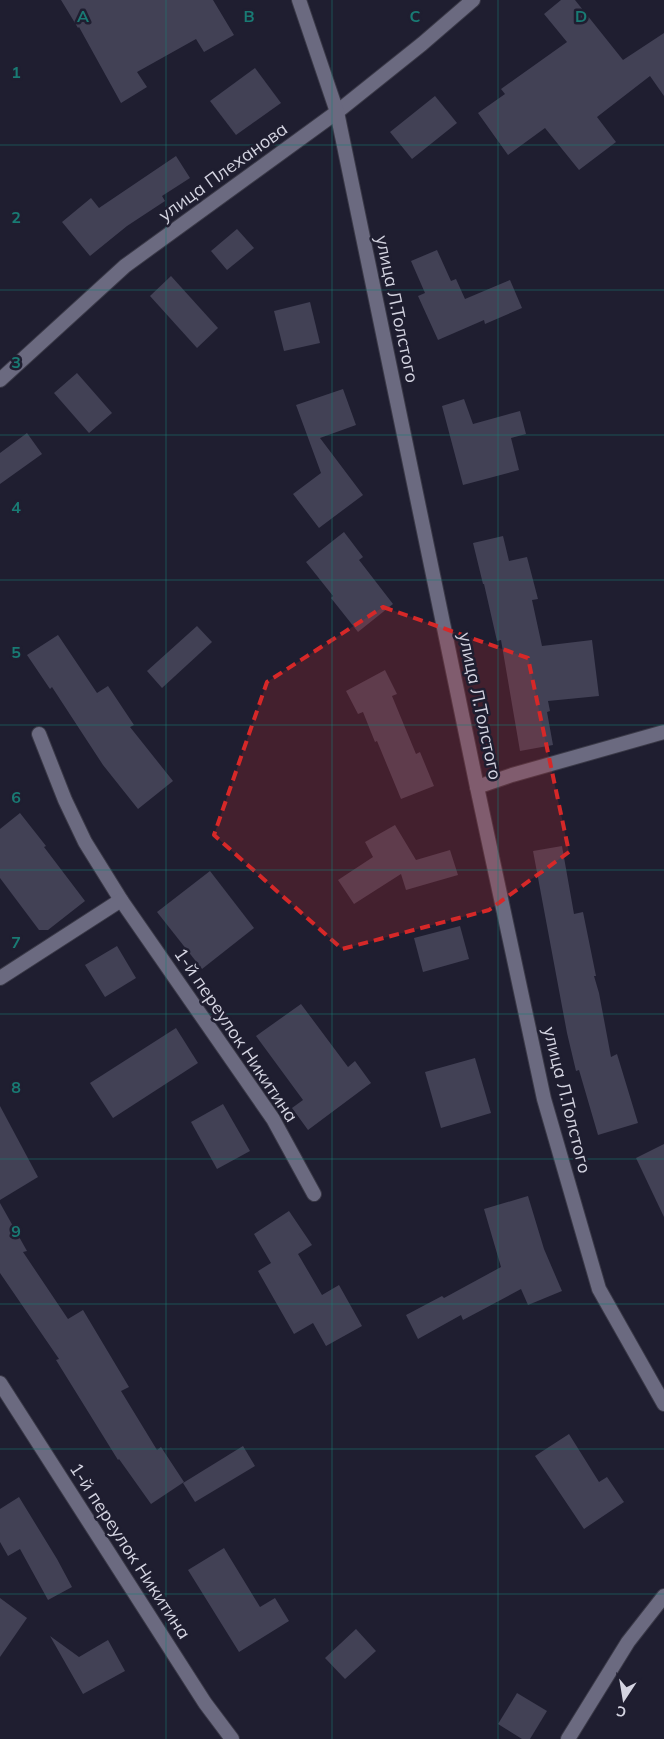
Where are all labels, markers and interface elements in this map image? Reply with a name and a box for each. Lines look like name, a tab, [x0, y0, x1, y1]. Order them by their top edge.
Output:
text: A	[77, 6, 89, 26]
text: B	[243, 6, 255, 26]
text: C	[410, 6, 421, 26]
text: D	[575, 6, 587, 26]
text: 1	[11, 62, 21, 82]
street label: улица Плеханова	[154, 117, 292, 226]
text: 2	[11, 207, 21, 227]
street label: улица Л.Толстого	[371, 233, 424, 385]
text: 3	[11, 352, 21, 372]
text: 4	[11, 497, 21, 517]
street label: улица Л.Толстого	[454, 630, 507, 782]
text: 5	[11, 642, 21, 662]
text: 6	[11, 787, 21, 807]
text: 7	[11, 932, 21, 952]
street label: 1-й переулок Никитина	[169, 943, 303, 1126]
street label: улица Л.Толстого	[538, 1024, 597, 1176]
text: 8	[11, 1077, 21, 1097]
text: 9	[11, 1221, 21, 1241]
street label: 1-й переулок Никитина	[65, 1458, 196, 1643]
north arrow	[599, 1674, 649, 1724]
text: С	[615, 1702, 628, 1722]

